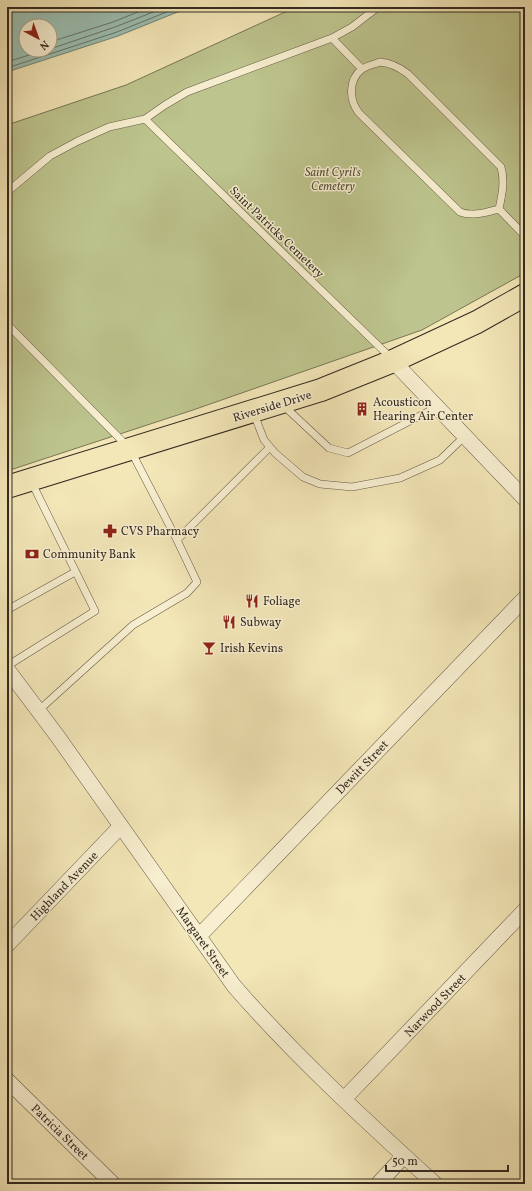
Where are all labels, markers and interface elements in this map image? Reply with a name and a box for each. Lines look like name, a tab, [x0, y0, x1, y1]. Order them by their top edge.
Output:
north arrow	[18, 18, 58, 58]
text: N	[36, 36, 52, 53]
park label: Saint Cyril's Cemetery	[305, 165, 362, 195]
street label: Saint Patricks Cemetery	[225, 183, 328, 283]
street label: Riverside Drive	[231, 387, 314, 427]
place label: Acousticon Hearing Air Center	[373, 395, 473, 425]
building icon: Acousticon Hearing Air Center	[354, 401, 370, 417]
pharmacy icon: CVS Pharmacy	[102, 523, 118, 539]
place label: CVS Pharmacy	[121, 524, 200, 540]
bank icon: Community Bank	[24, 546, 40, 562]
place label: Community Bank	[43, 547, 136, 563]
restaurant icon: Foliage	[244, 593, 260, 609]
place label: Foliage	[263, 594, 301, 610]
restaurant icon: Subway	[221, 614, 237, 630]
place label: Subway	[240, 615, 282, 631]
bar icon: Irish Kevins	[201, 640, 217, 656]
place label: Irish Kevins	[220, 641, 283, 657]
street label: Dewitt Street	[333, 737, 393, 798]
street label: Highland Avenue	[27, 848, 102, 925]
street label: Margaret Street	[172, 904, 233, 981]
street label: Narwood Street	[401, 970, 470, 1041]
street label: Patricia Street	[27, 1101, 92, 1164]
scale bar	[386, 1147, 508, 1173]
text: 50 m	[392, 1154, 418, 1170]

